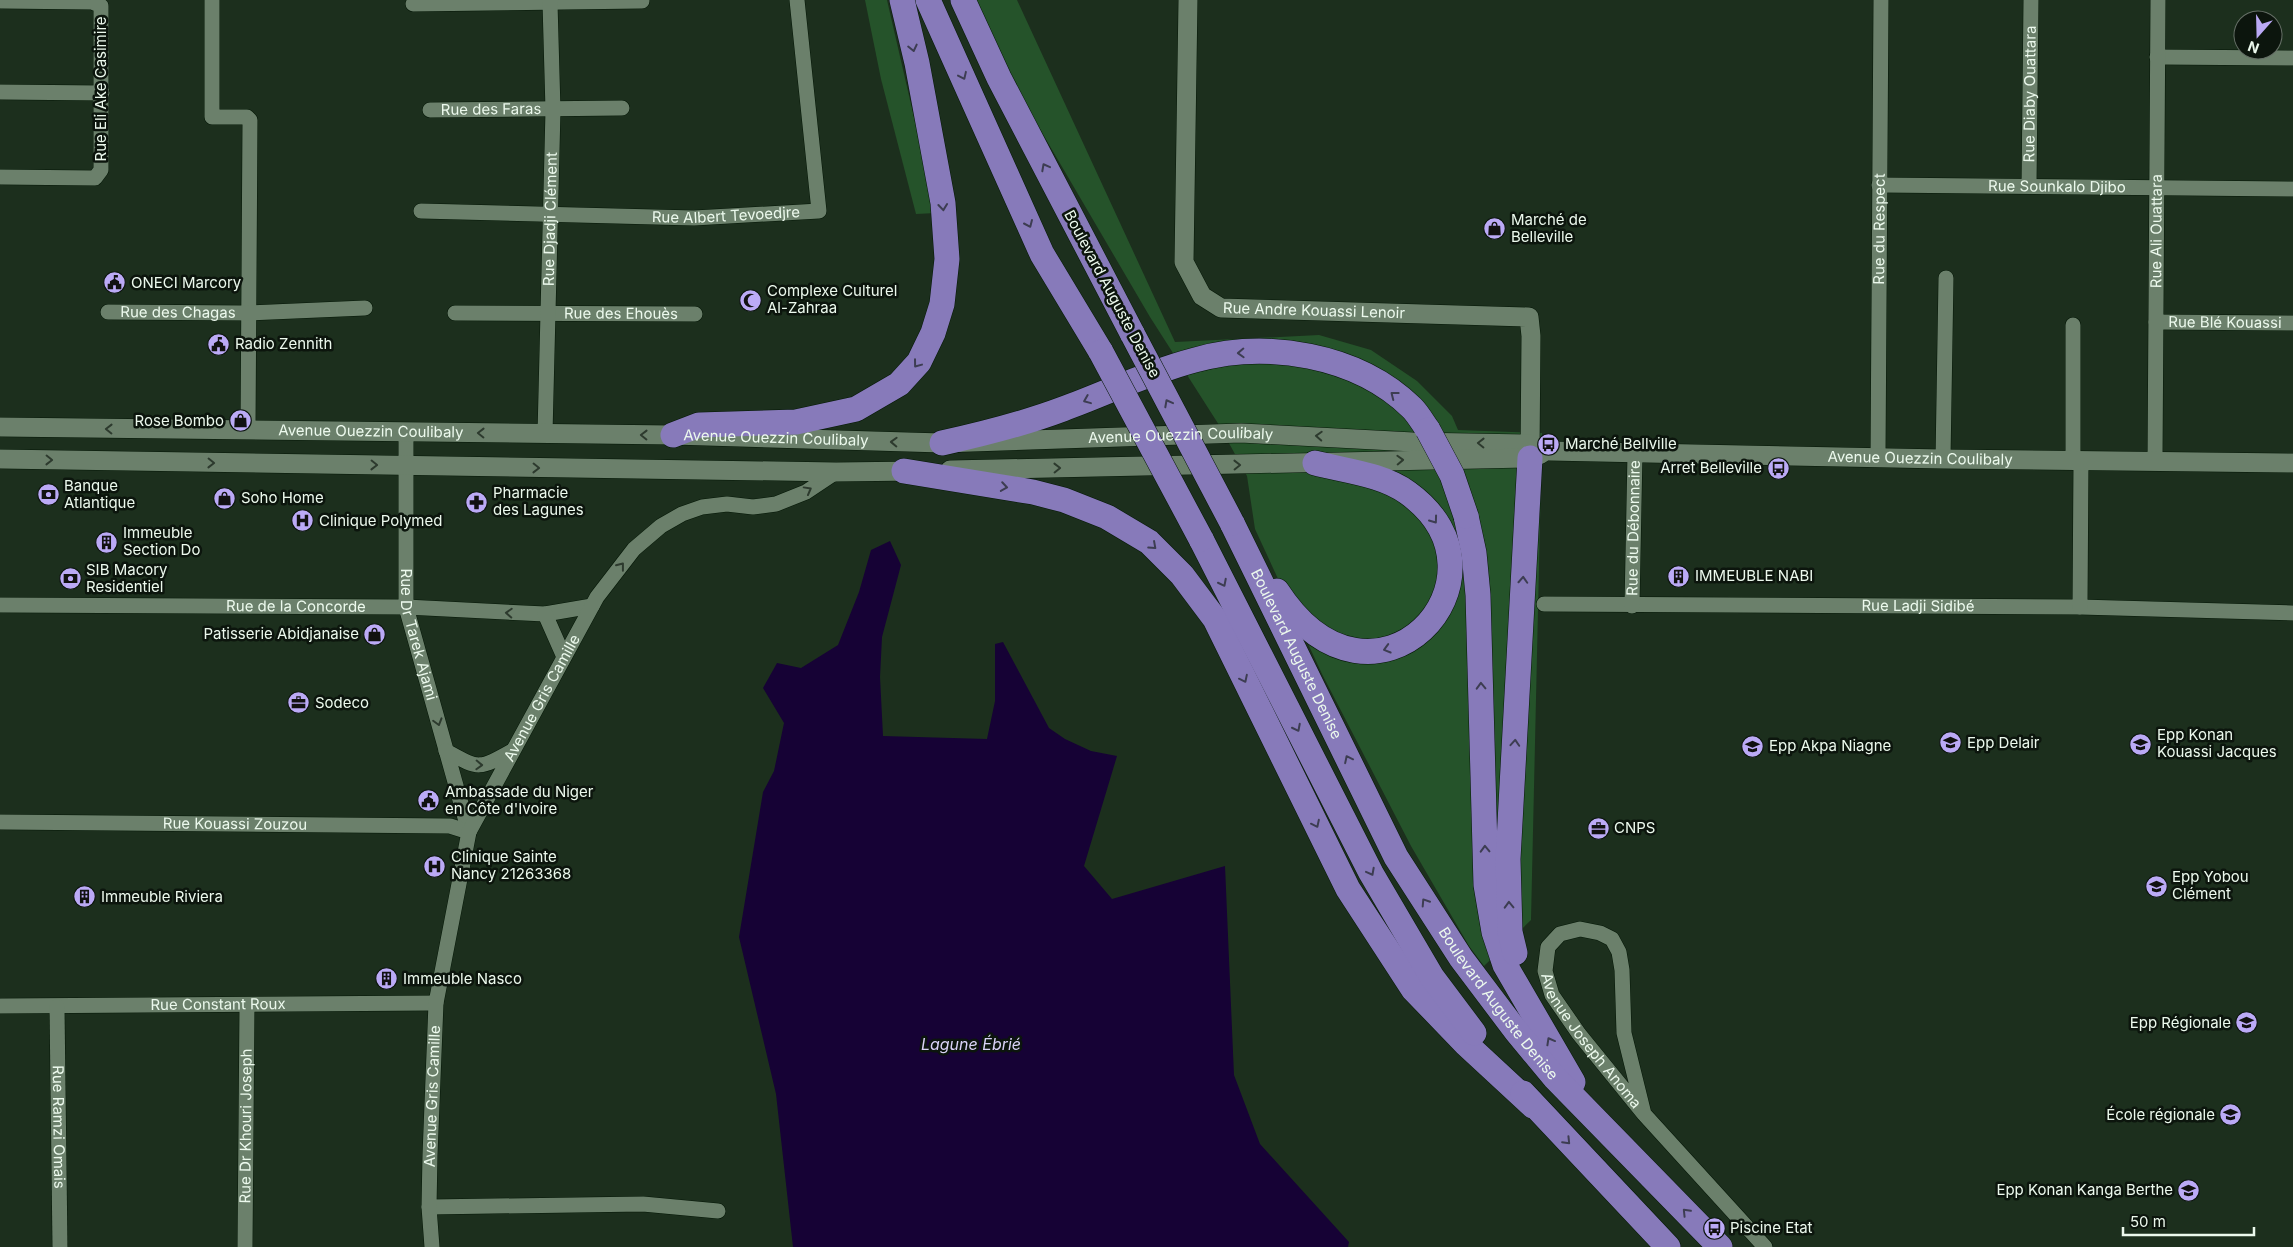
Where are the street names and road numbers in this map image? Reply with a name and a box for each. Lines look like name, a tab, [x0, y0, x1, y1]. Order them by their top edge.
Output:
street label: Rue Eli Ake Casimire	[91, 16, 110, 162]
street label: Rue Diaby Ouattara	[2019, 25, 2040, 163]
street label: Rue des Faras	[441, 99, 541, 119]
street label: Rue Djadji Clément	[539, 152, 561, 286]
street label: Rue du Respect	[1869, 173, 1889, 285]
street label: Rue Ali Ouattara	[2146, 174, 2166, 288]
street label: Rue Sounkalo Djibo	[1988, 176, 2126, 196]
street label: Rue Albert Tevoedjre	[652, 202, 800, 227]
street label: Boulevard Auguste Denise	[1060, 207, 1165, 381]
street label: Rue Andre Kouassi Lenoir	[1223, 298, 1406, 322]
street label: Rue des Chagas	[120, 302, 236, 322]
street label: Rue des Ehouès	[564, 303, 678, 323]
street label: Rue Blé Kouassi	[2168, 312, 2282, 332]
street label: Avenue Ouezzin Coulibaly	[278, 420, 464, 442]
street label: Avenue Ouezzin Coulibaly	[1088, 423, 1274, 447]
street label: Avenue Ouezzin Coulibaly	[683, 425, 869, 450]
street label: Avenue Ouezzin Coulibaly	[1827, 447, 2013, 469]
street label: Rue du Débonnaire	[1622, 460, 1644, 596]
street label: Boulevard Auguste Denise	[1247, 566, 1347, 742]
street label: Rue Dr Tarek Ajami	[397, 568, 442, 702]
street label: Rue de la Concorde	[226, 596, 366, 616]
street label: Rue Ladji Sidibé	[1861, 596, 1975, 615]
street label: Avenue Gris Camille	[499, 631, 584, 765]
street label: Rue Kouassi Zouzou	[163, 813, 307, 834]
street label: Boulevard Auguste Denise	[1435, 923, 1563, 1084]
street label: Avenue Joseph Anoma	[1537, 971, 1646, 1112]
street label: Rue Constant Roux	[150, 994, 286, 1014]
street label: Avenue Gris Camille	[420, 1025, 444, 1167]
street label: Rue Dr Khouri Joseph	[235, 1048, 256, 1204]
street label: Rue Ramzi Omais	[49, 1065, 69, 1189]

